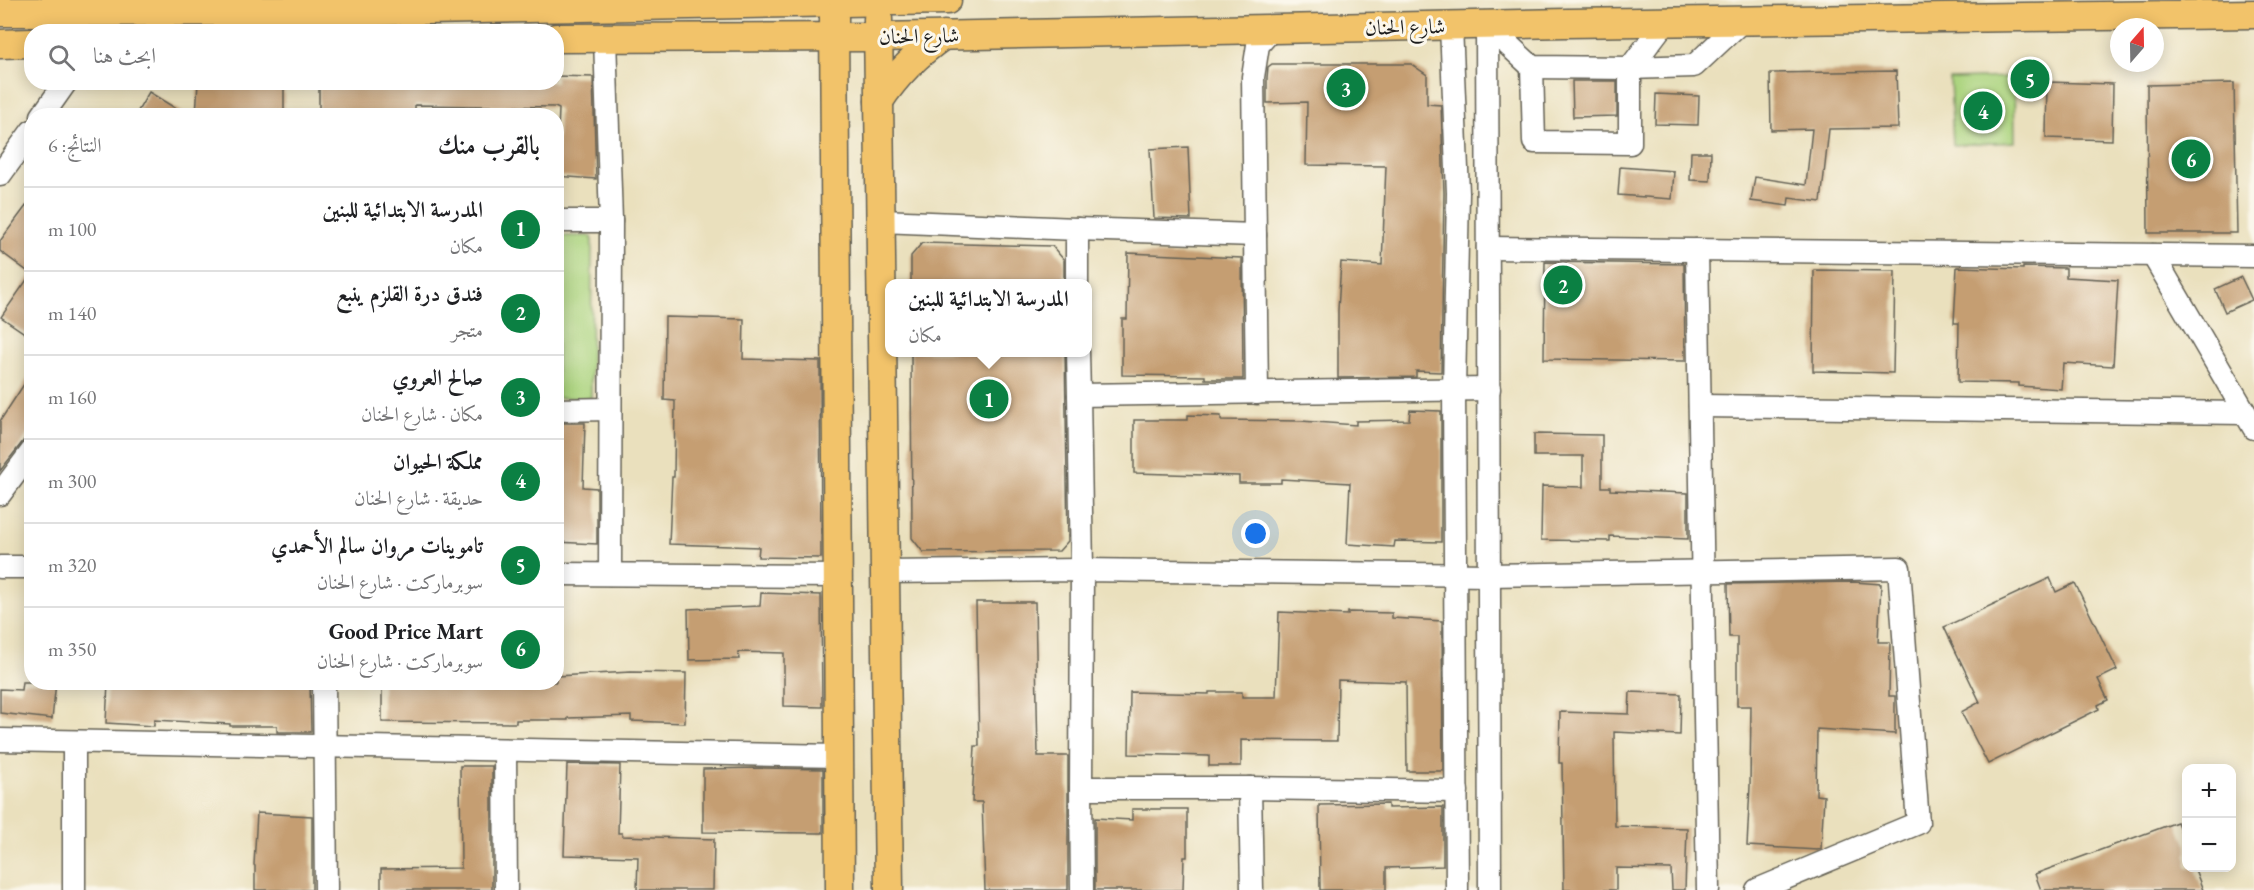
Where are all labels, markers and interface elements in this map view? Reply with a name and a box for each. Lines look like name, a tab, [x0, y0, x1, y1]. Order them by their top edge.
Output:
street label: شارع الحنان	[1365, 12, 1446, 46]
north arrow	[2110, 18, 2164, 72]
street label: شارع الحنان	[879, 21, 960, 55]
search box	[24, 24, 564, 90]
icon: search	[45, 41, 78, 74]
text: ابحث هنا	[93, 41, 156, 70]
pin: 5	[2010, 56, 2050, 101]
pin: 3	[1326, 66, 1366, 110]
pin: 4	[1964, 88, 2002, 134]
text: بالقرب منك	[438, 128, 540, 162]
text: النتائج: 6	[48, 132, 102, 158]
pin: 6	[2172, 136, 2210, 182]
text: المدرسة الابتدائية للبنين	[322, 195, 483, 224]
text: 100 m	[48, 216, 96, 242]
text: 1	[515, 216, 526, 242]
text: مكان	[449, 233, 483, 259]
pin: 2	[1544, 262, 1582, 308]
text: فندق درة القلزم ينبع	[336, 279, 483, 308]
popup	[885, 279, 1092, 357]
text: المدرسة الابتدائية للبنين	[908, 284, 1069, 313]
text: 140 m	[48, 300, 96, 326]
text: 2	[515, 300, 526, 326]
text: متجر	[451, 317, 483, 343]
text: مكان	[908, 322, 942, 348]
text: صالح العروي	[392, 363, 483, 392]
pin: 1	[970, 376, 1008, 422]
text: 160 m	[48, 384, 96, 410]
text: 3	[515, 384, 526, 410]
text: مكان · شارع الحنان	[361, 401, 483, 427]
text: مملكة الحيوان	[393, 447, 483, 476]
text: 300 m	[48, 468, 96, 494]
text: 4	[515, 468, 526, 494]
text: حديقة · شارع الحنان	[354, 485, 483, 511]
your location	[1241, 519, 1270, 548]
text: تاموينات مروان سالم الأحمدي	[271, 531, 483, 560]
text: 320 m	[48, 552, 96, 578]
text: 5	[515, 552, 526, 578]
text: سوبرماركت · شارع الحنان	[317, 569, 483, 595]
text: Good Price Mart	[329, 617, 483, 646]
text: 350 m	[48, 636, 96, 662]
text: 6	[515, 636, 526, 662]
text: سوبرماركت · شارع الحنان	[317, 648, 483, 674]
map controls	[2182, 764, 2236, 872]
button: +	[2182, 764, 2236, 818]
button: −	[2182, 818, 2236, 872]

